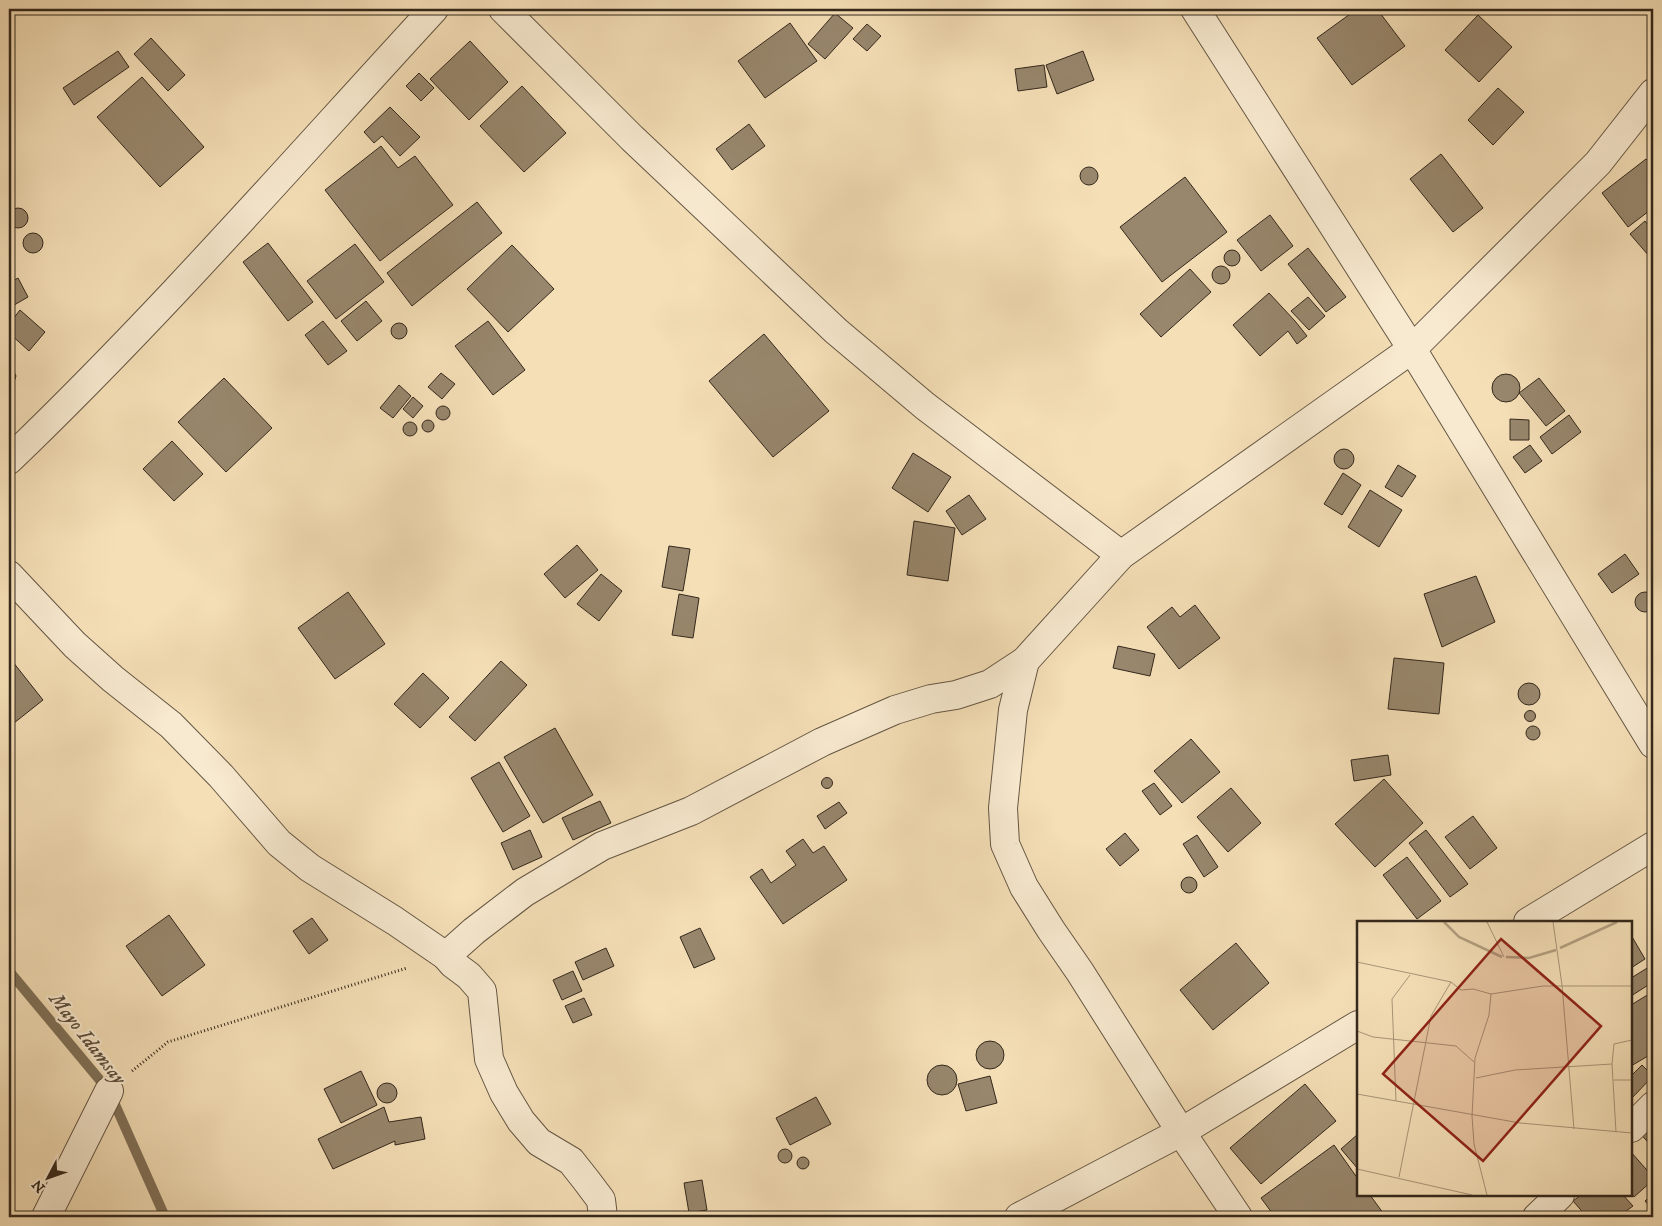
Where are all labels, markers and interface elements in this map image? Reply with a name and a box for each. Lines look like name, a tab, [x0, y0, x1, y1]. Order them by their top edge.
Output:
inset map	[1357, 921, 1632, 1196]
water label: Mayo Idamsay	[42, 986, 131, 1091]
north arrow	[22, 1154, 72, 1204]
text: N	[28, 1175, 50, 1196]

